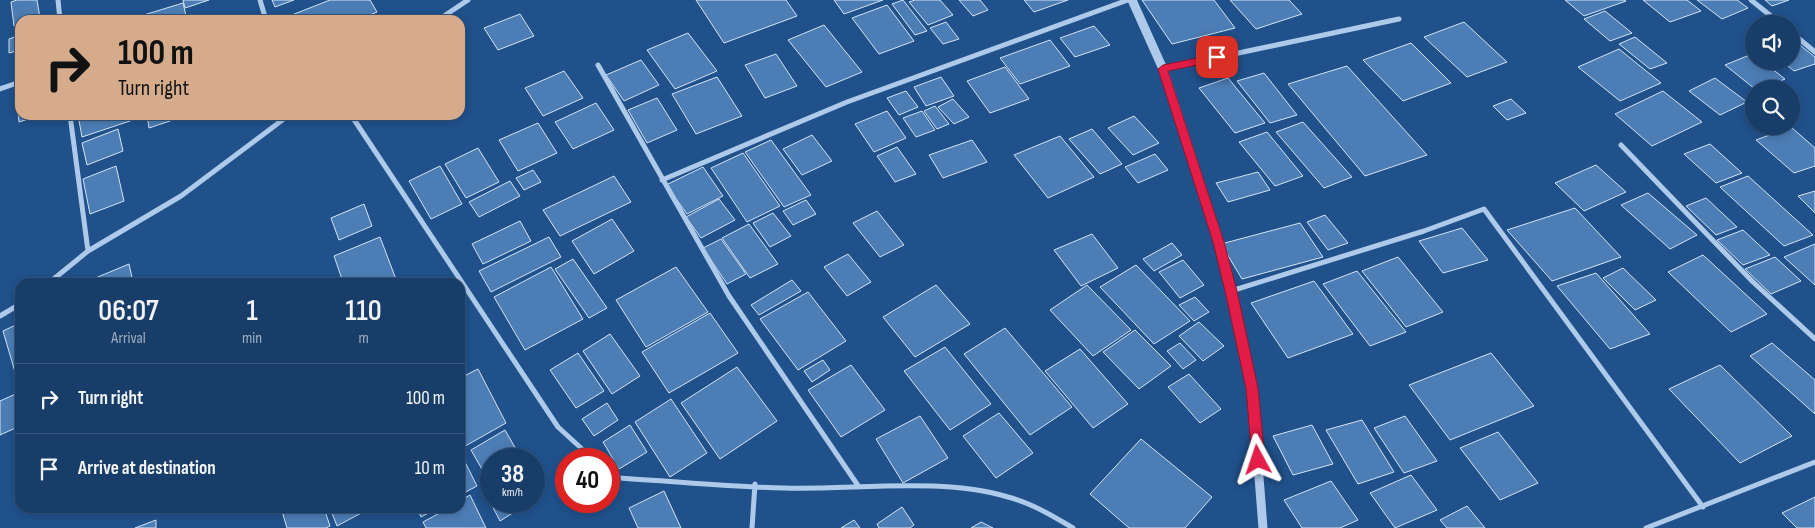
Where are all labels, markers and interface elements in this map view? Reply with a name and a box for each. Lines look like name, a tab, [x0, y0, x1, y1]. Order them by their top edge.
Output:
map controls	[1745, 15, 1800, 135]
button: sound	[1745, 15, 1800, 70]
text: 100 m	[118, 32, 194, 75]
icon: right	[35, 35, 100, 100]
pin	[1196, 36, 1238, 78]
icon: arrive	[1203, 43, 1231, 71]
text: Turn right	[118, 75, 189, 102]
button: search	[1745, 80, 1800, 135]
text: 06:07	[98, 293, 159, 329]
text: 1	[246, 293, 258, 329]
text: 110	[345, 293, 382, 329]
text: Arrival	[111, 329, 146, 348]
text: min	[242, 329, 262, 348]
text: m	[358, 329, 369, 348]
icon: right	[35, 385, 63, 413]
text: Turn right	[78, 387, 143, 410]
text: 100 m	[406, 387, 445, 410]
position arrow	[1231, 433, 1283, 485]
speed limit sign: 40	[555, 448, 620, 513]
icon: arrive	[35, 455, 63, 483]
text: Arrive at destination	[78, 457, 216, 480]
text: 10 m	[415, 457, 445, 480]
text: 38	[501, 459, 524, 490]
text: km/h	[502, 485, 523, 500]

